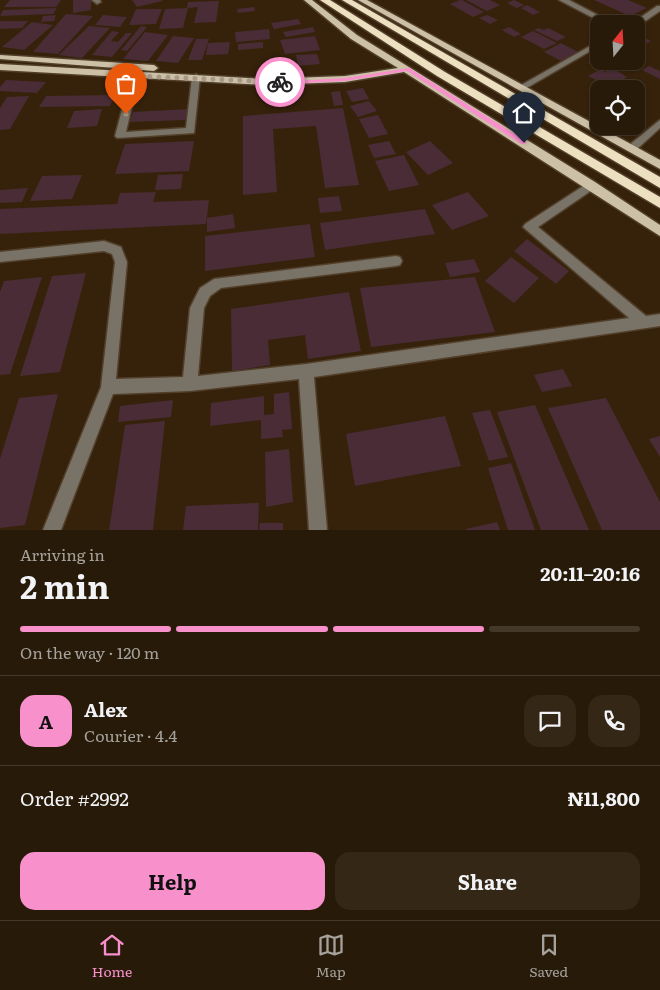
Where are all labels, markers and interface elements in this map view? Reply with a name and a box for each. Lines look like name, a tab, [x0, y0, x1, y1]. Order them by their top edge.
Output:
north arrow	[590, 15, 645, 70]
map controls	[590, 15, 645, 135]
courier	[255, 57, 305, 107]
pin	[105, 63, 147, 114]
icon: bike	[266, 68, 294, 96]
icon: bag	[112, 70, 140, 98]
button: locate	[590, 80, 645, 135]
pin	[503, 92, 545, 143]
icon: home	[510, 99, 538, 127]
text: Arriving in	[20, 542, 105, 566]
text: 20:11–20:16	[540, 559, 640, 587]
text: 2 min	[20, 561, 109, 609]
text: On the way · 120 m	[20, 640, 159, 664]
text: Alex	[84, 695, 127, 723]
button: chat	[524, 695, 576, 747]
button: phone	[588, 695, 640, 747]
text: A	[39, 707, 53, 735]
text: Courier · 4.4	[84, 723, 177, 747]
text: Order #2992	[20, 784, 129, 812]
text: ₦11,800	[568, 784, 640, 812]
button: Help	[20, 852, 325, 910]
button: Share	[335, 852, 640, 910]
tab: Home	[92, 931, 132, 981]
tab: Map	[316, 931, 346, 981]
tab: Saved	[529, 931, 568, 981]

